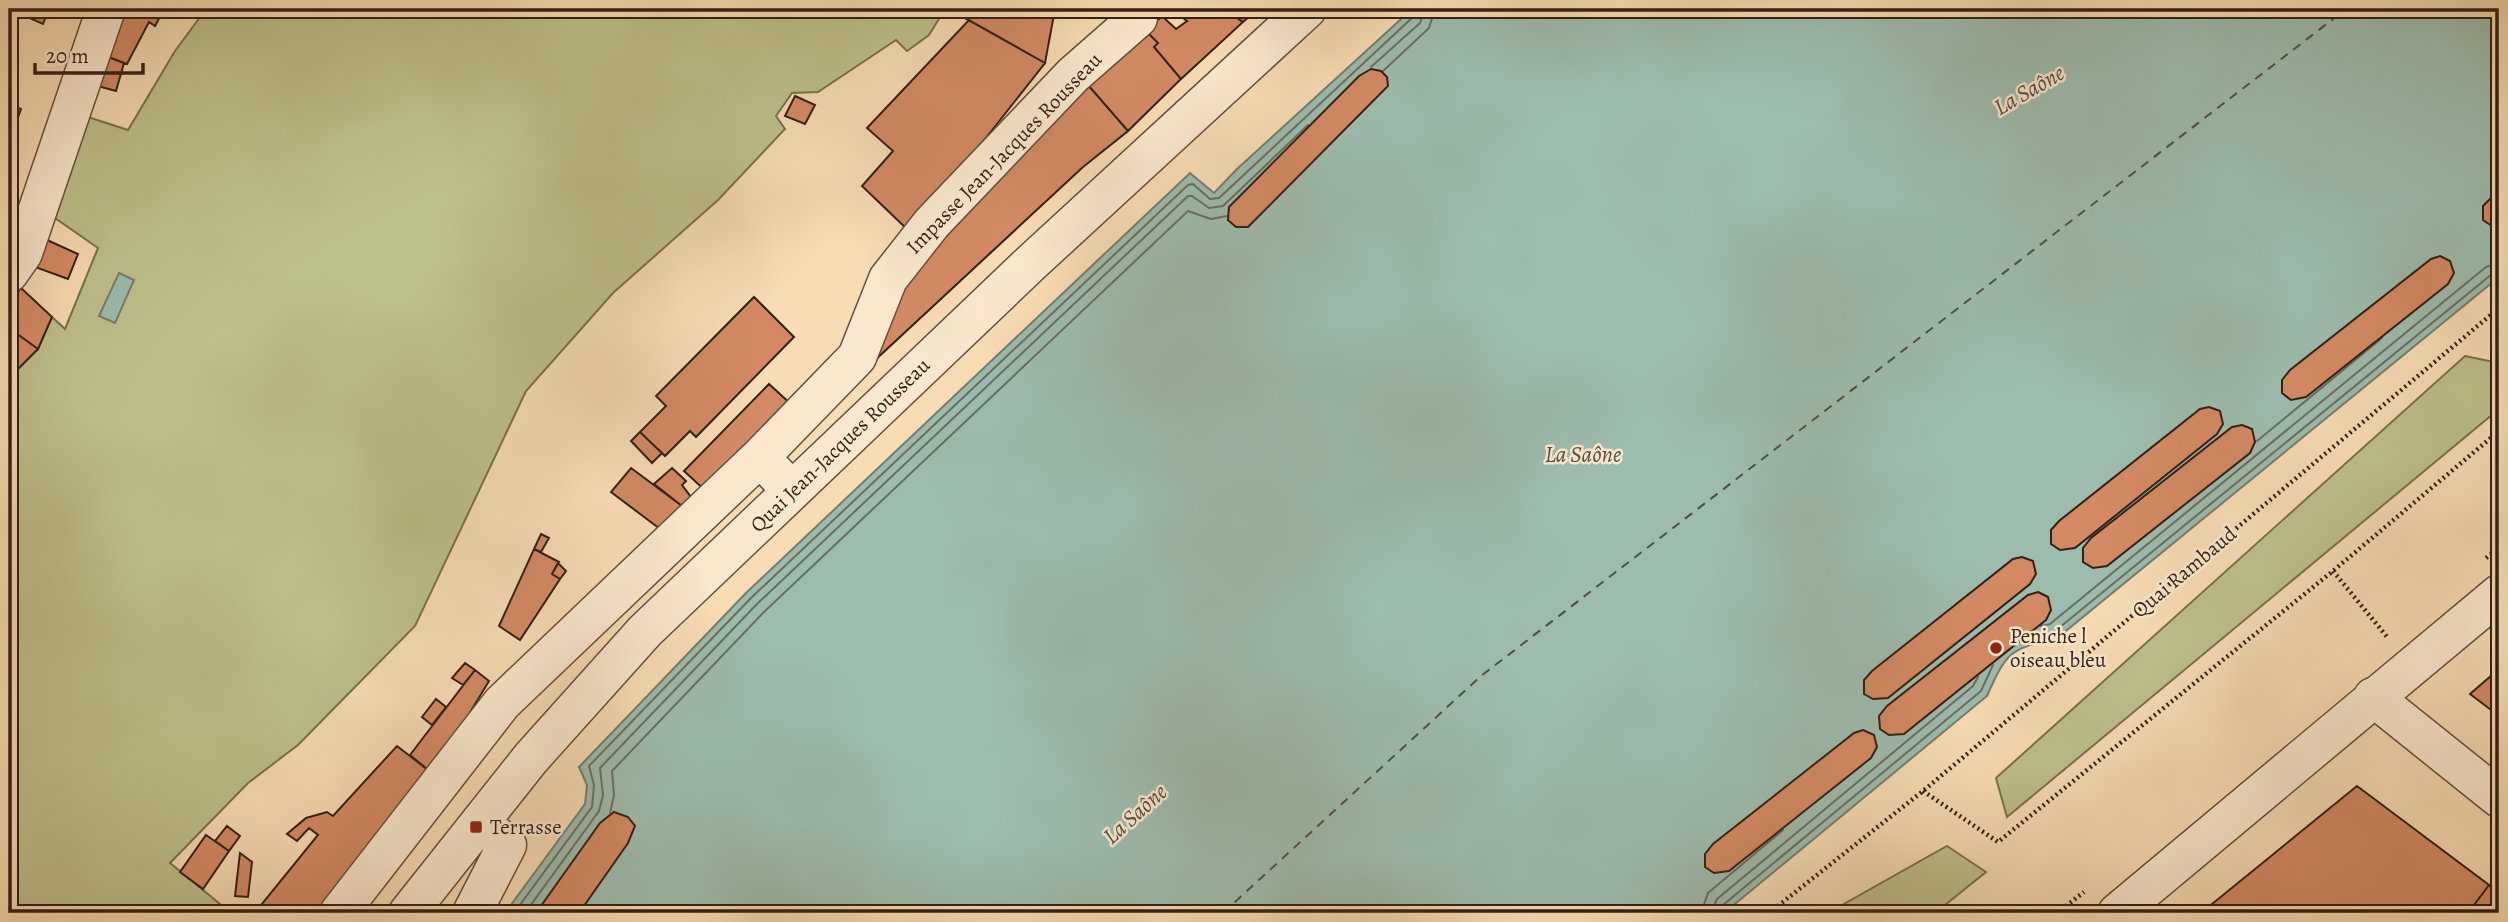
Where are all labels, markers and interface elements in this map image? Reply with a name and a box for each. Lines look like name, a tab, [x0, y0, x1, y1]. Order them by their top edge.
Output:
scale bar	[35, 32, 144, 76]
text: 20 m	[46, 42, 89, 70]
street label: Impasse Jean-Jacques Rousseau	[900, 46, 1108, 260]
water label: La Saône	[1988, 57, 2070, 123]
street label: Quai Jean-Jacques Rousseau	[744, 351, 937, 539]
water label: La Saône	[1545, 439, 1621, 470]
street label: Quai Rambaud	[2126, 519, 2243, 624]
place label: Peniche l oiseau bleu	[2010, 622, 2107, 674]
marker: Peniche l oiseau bleu	[1988, 640, 2004, 656]
water label: La Saône	[1096, 777, 1174, 851]
place label: Terrasse	[490, 813, 562, 841]
marker: Terrasse	[468, 819, 484, 835]

